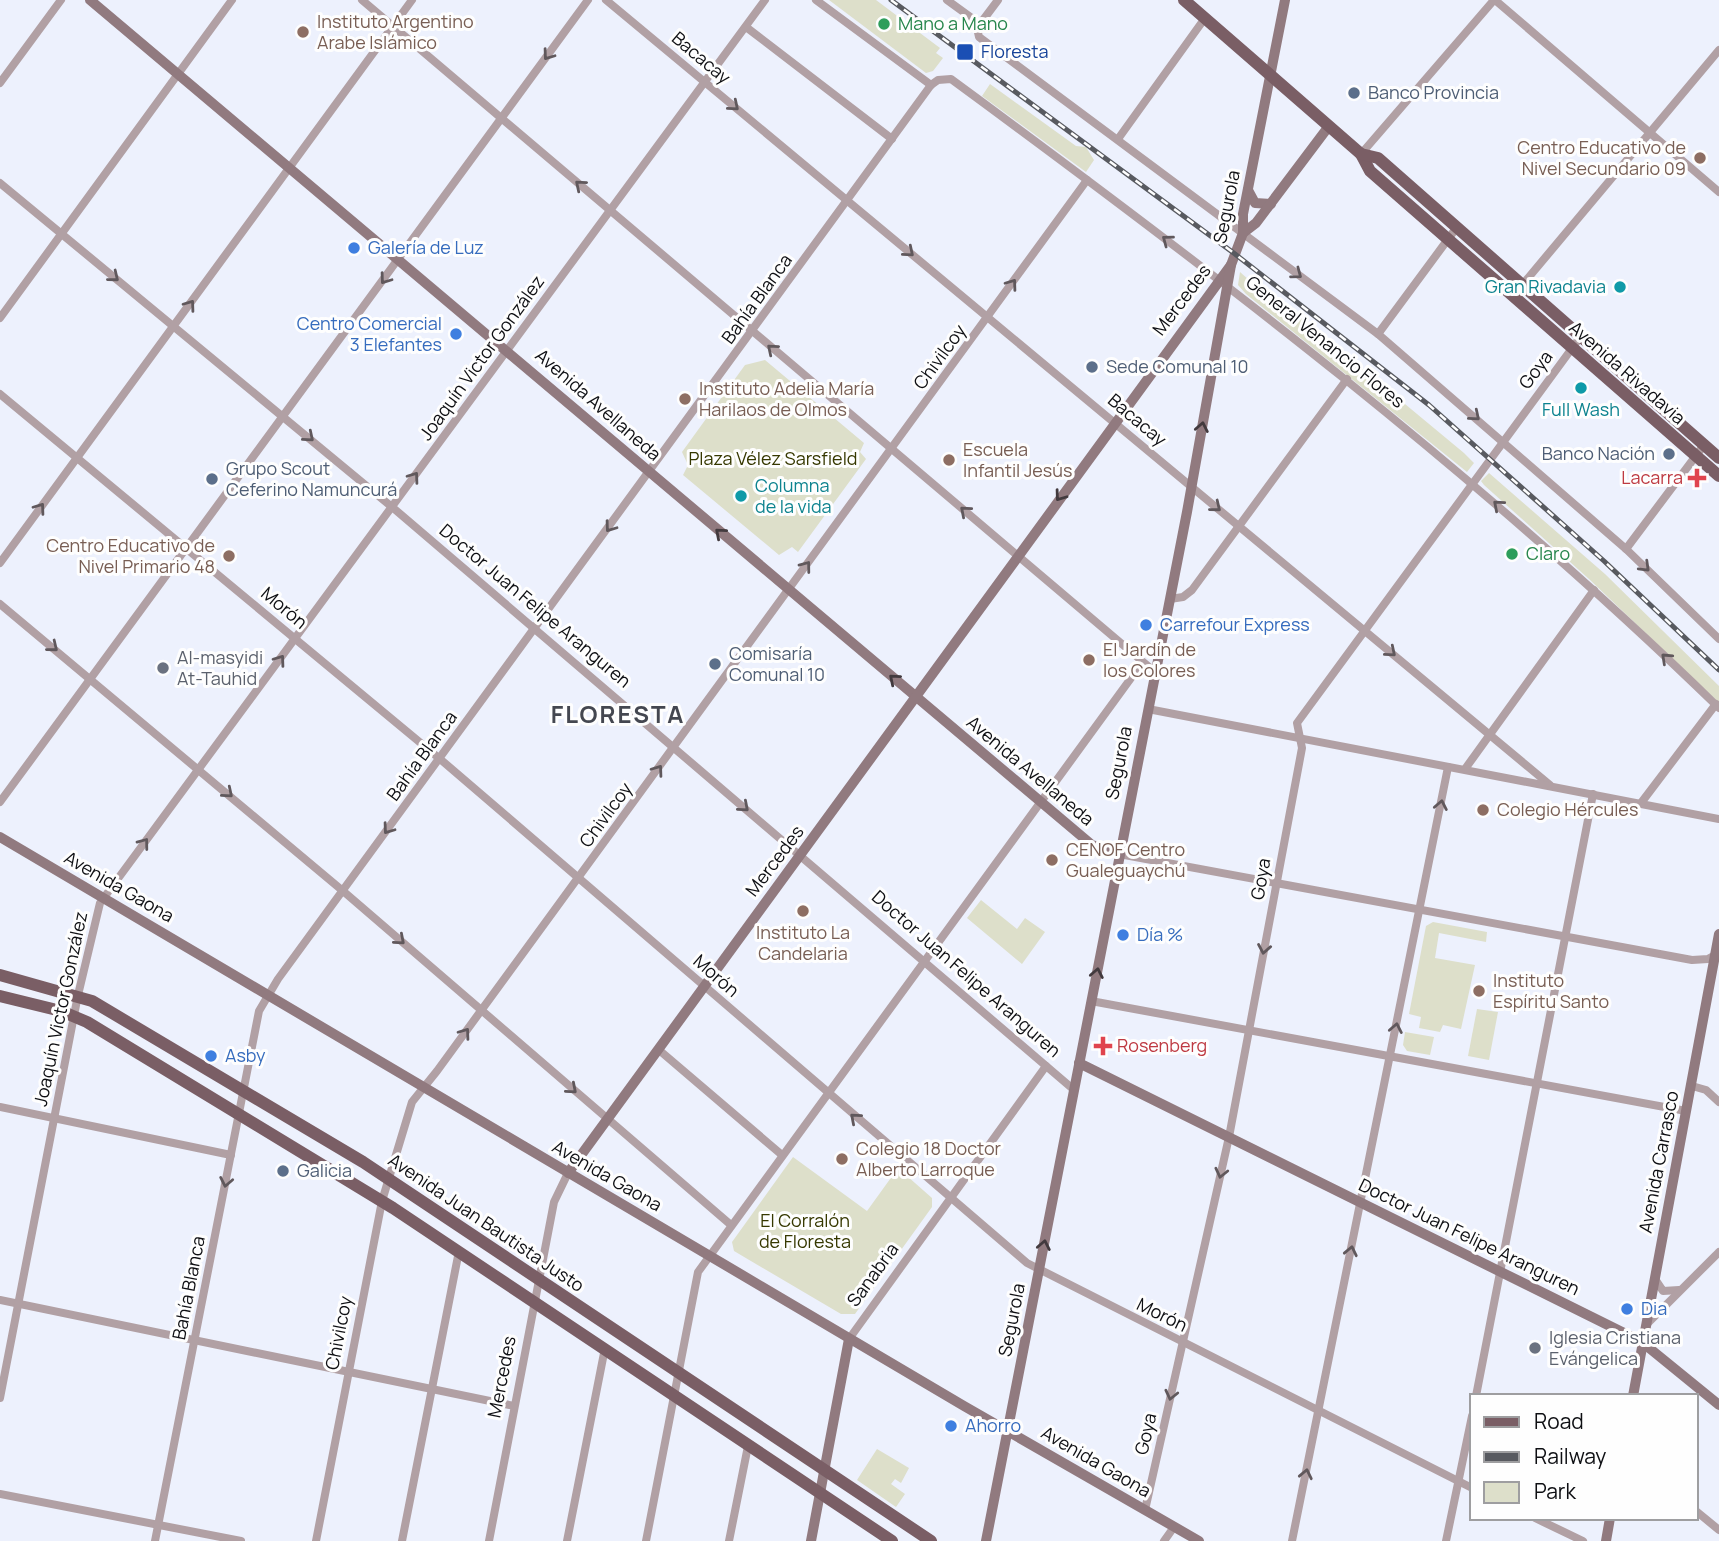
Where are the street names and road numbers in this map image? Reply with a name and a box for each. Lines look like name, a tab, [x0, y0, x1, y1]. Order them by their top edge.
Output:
street label: Bacacay	[667, 26, 736, 89]
street label: Segurola	[1207, 168, 1245, 245]
street label: Bahía Blanca	[716, 249, 797, 348]
street label: Mercedes	[1147, 259, 1216, 340]
street label: Joaquín Victor González	[413, 270, 549, 445]
street label: General Venancio Flores	[1241, 270, 1410, 413]
street label: Avenida Rivadavia	[1564, 315, 1691, 429]
street label: Chivilcoy	[907, 319, 971, 394]
street label: Avenida Avellaneda	[531, 343, 667, 465]
street label: Goya	[1513, 345, 1557, 393]
street label: Bacacay	[1103, 388, 1172, 451]
street label: Doctor Juan Felipe Aranguren	[435, 518, 636, 693]
street label: Morón	[256, 581, 313, 634]
street label: Bahía Blanca	[381, 706, 462, 805]
street label: Avenida Avellaneda	[962, 710, 1099, 831]
street label: Segurola	[1099, 724, 1137, 801]
street label: Chivilcoy	[573, 777, 637, 852]
street label: Mercedes	[740, 820, 809, 901]
street label: Avenida Gaona	[60, 845, 179, 927]
street label: Goya	[1245, 856, 1275, 902]
street label: Doctor Juan Felipe Aranguren	[867, 884, 1066, 1062]
street label: Joaquín Victor González	[28, 909, 92, 1108]
street label: Morón	[689, 949, 745, 1002]
street label: Avenida Carrasco	[1632, 1089, 1684, 1235]
street label: Avenida Gaona	[548, 1134, 667, 1216]
street label: Avenida Juan Bautista Justo	[384, 1147, 589, 1297]
street label: Doctor Juan Felipe Aranguren	[1355, 1172, 1584, 1300]
street label: Bahía Blanca	[166, 1234, 210, 1342]
street label: Sanabria	[841, 1238, 903, 1311]
street label: Segurola	[992, 1281, 1030, 1358]
street label: Morón	[1133, 1292, 1192, 1337]
street label: Chivilcoy	[319, 1293, 357, 1372]
street label: Mercedes	[481, 1334, 521, 1420]
street label: Goya	[1129, 1411, 1161, 1457]
street label: Avenida Gaona	[1037, 1420, 1156, 1502]

